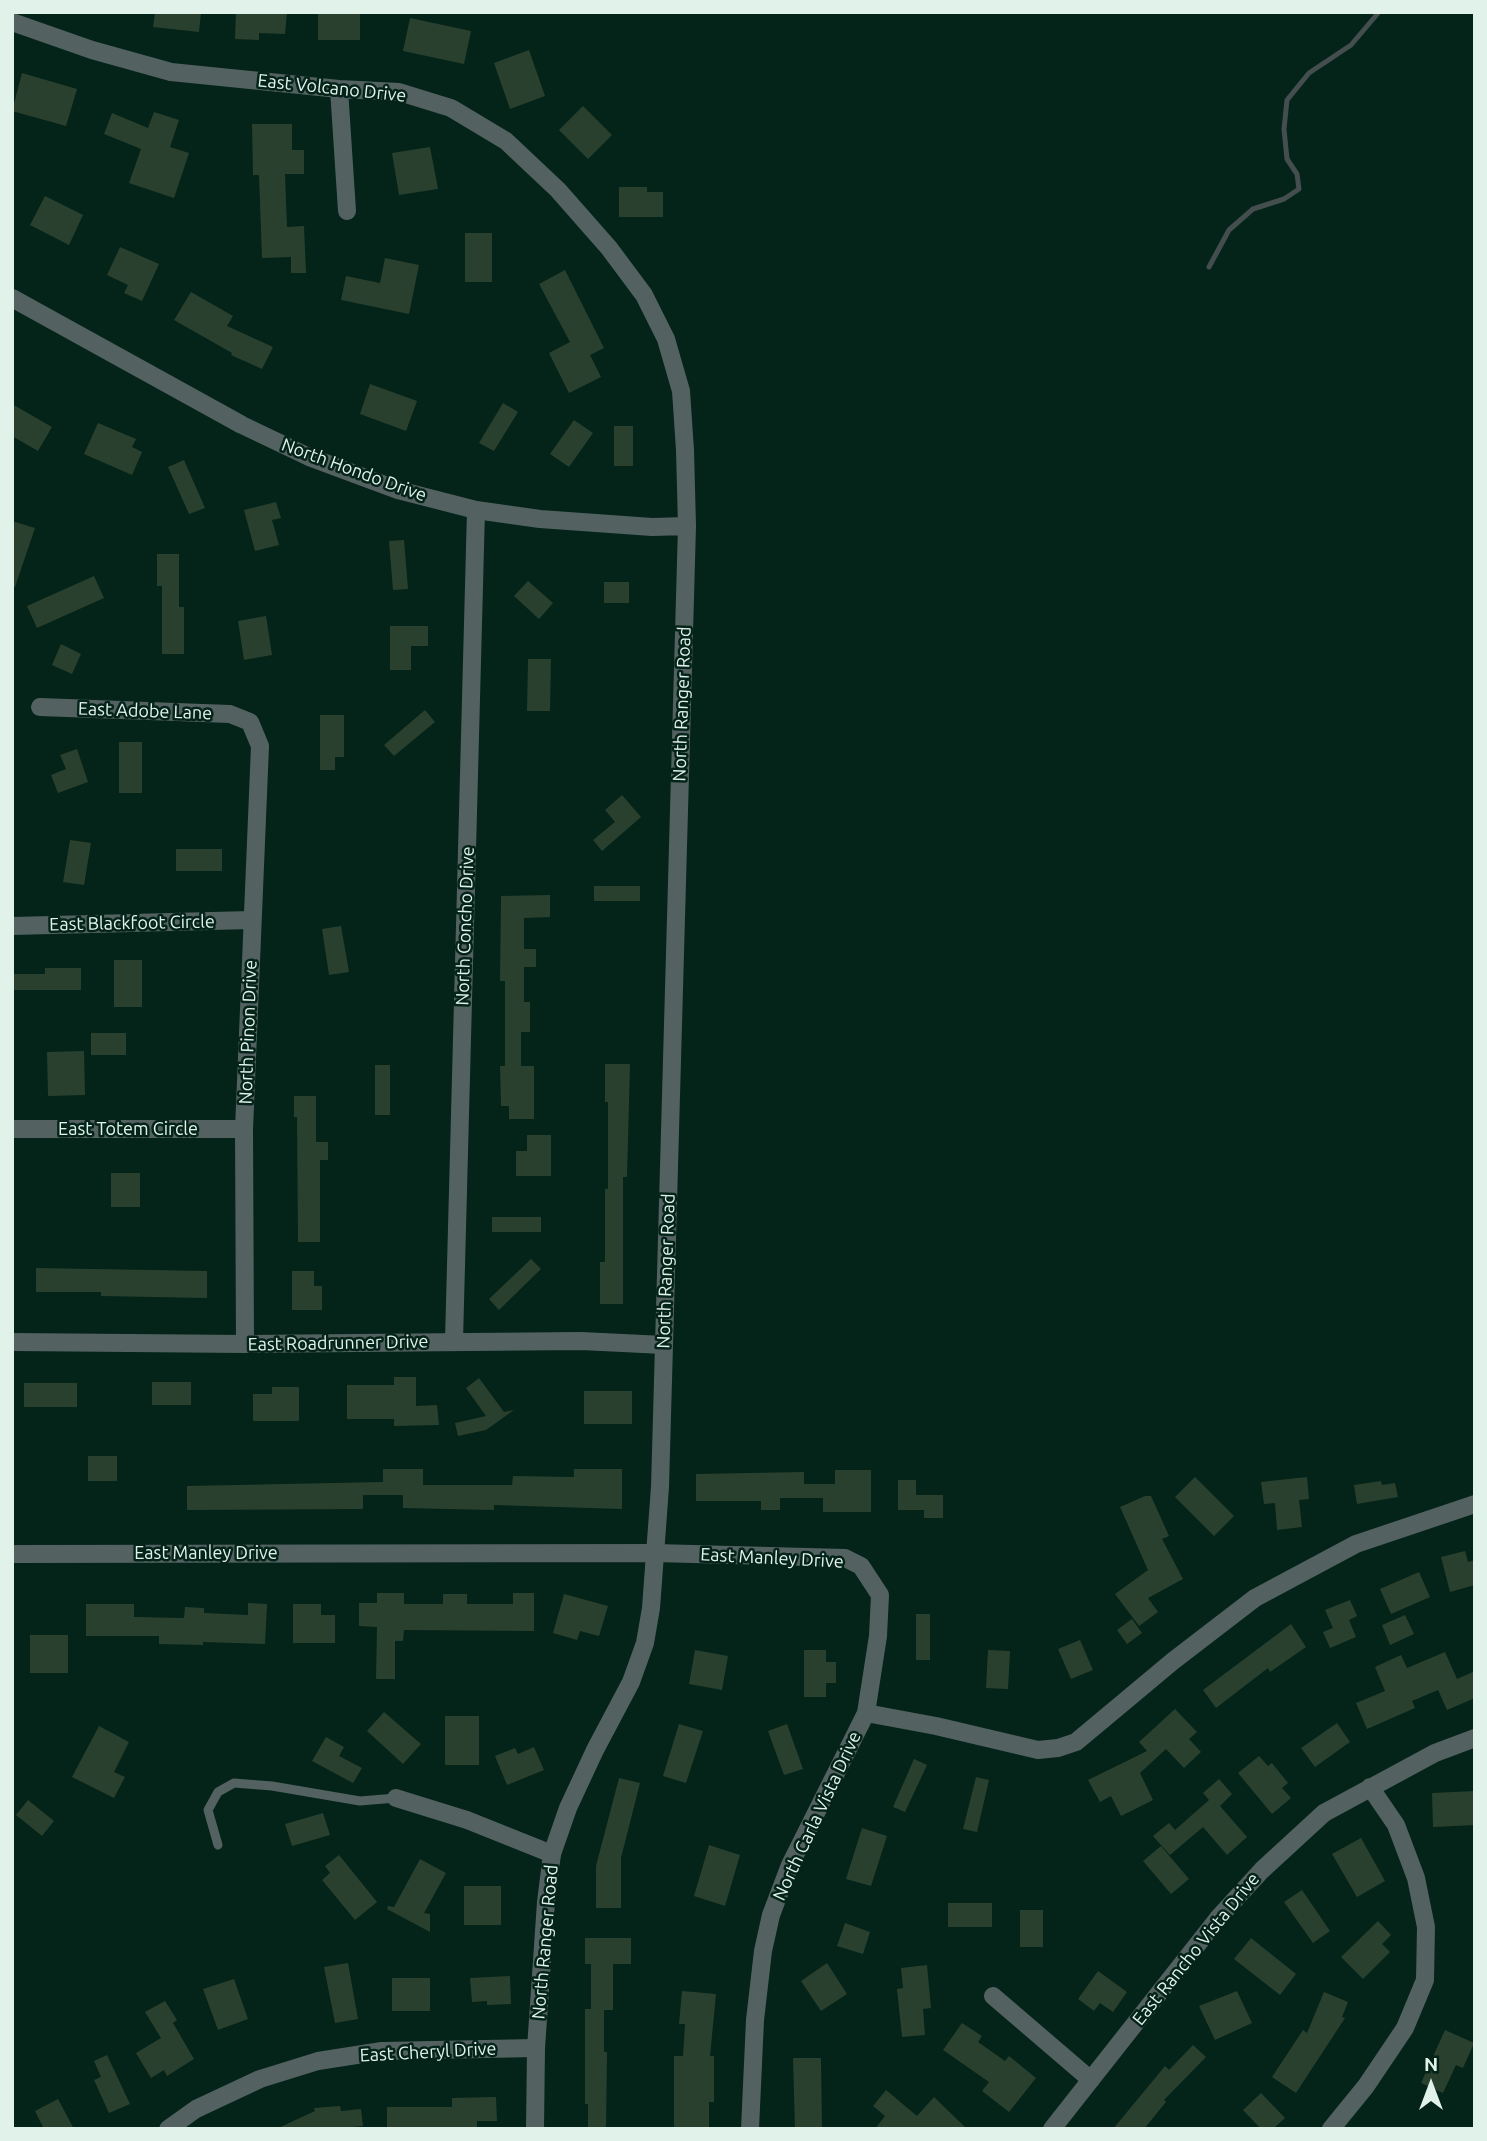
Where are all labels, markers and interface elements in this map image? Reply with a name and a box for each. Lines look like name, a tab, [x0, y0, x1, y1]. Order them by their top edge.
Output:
street label: East Volcano Drive	[257, 69, 407, 107]
street label: North Hondo Drive	[279, 434, 429, 506]
street label: North Ranger Road	[669, 626, 695, 782]
street label: East Adobe Lane	[78, 698, 212, 724]
street label: North Concho Drive	[451, 846, 479, 1006]
street label: East Blackfoot Circle	[49, 911, 215, 935]
street label: North Pinon Drive	[235, 959, 261, 1105]
street label: East Totem Circle	[58, 1118, 198, 1140]
street label: North Ranger Road	[653, 1193, 679, 1349]
street label: East Roadrunner Drive	[247, 1331, 429, 1355]
street label: East Manley Drive	[134, 1542, 278, 1564]
street label: East Manley Drive	[700, 1543, 844, 1573]
street label: North Carla Vista Drive	[768, 1728, 866, 1904]
street label: North Ranger Road	[527, 1864, 563, 2020]
street label: East Rancho Vista Drive	[1128, 1869, 1264, 2029]
street label: East Cheryl Drive	[359, 2038, 497, 2066]
north arrow	[1396, 2050, 1466, 2120]
text: N	[1424, 2053, 1438, 2075]

